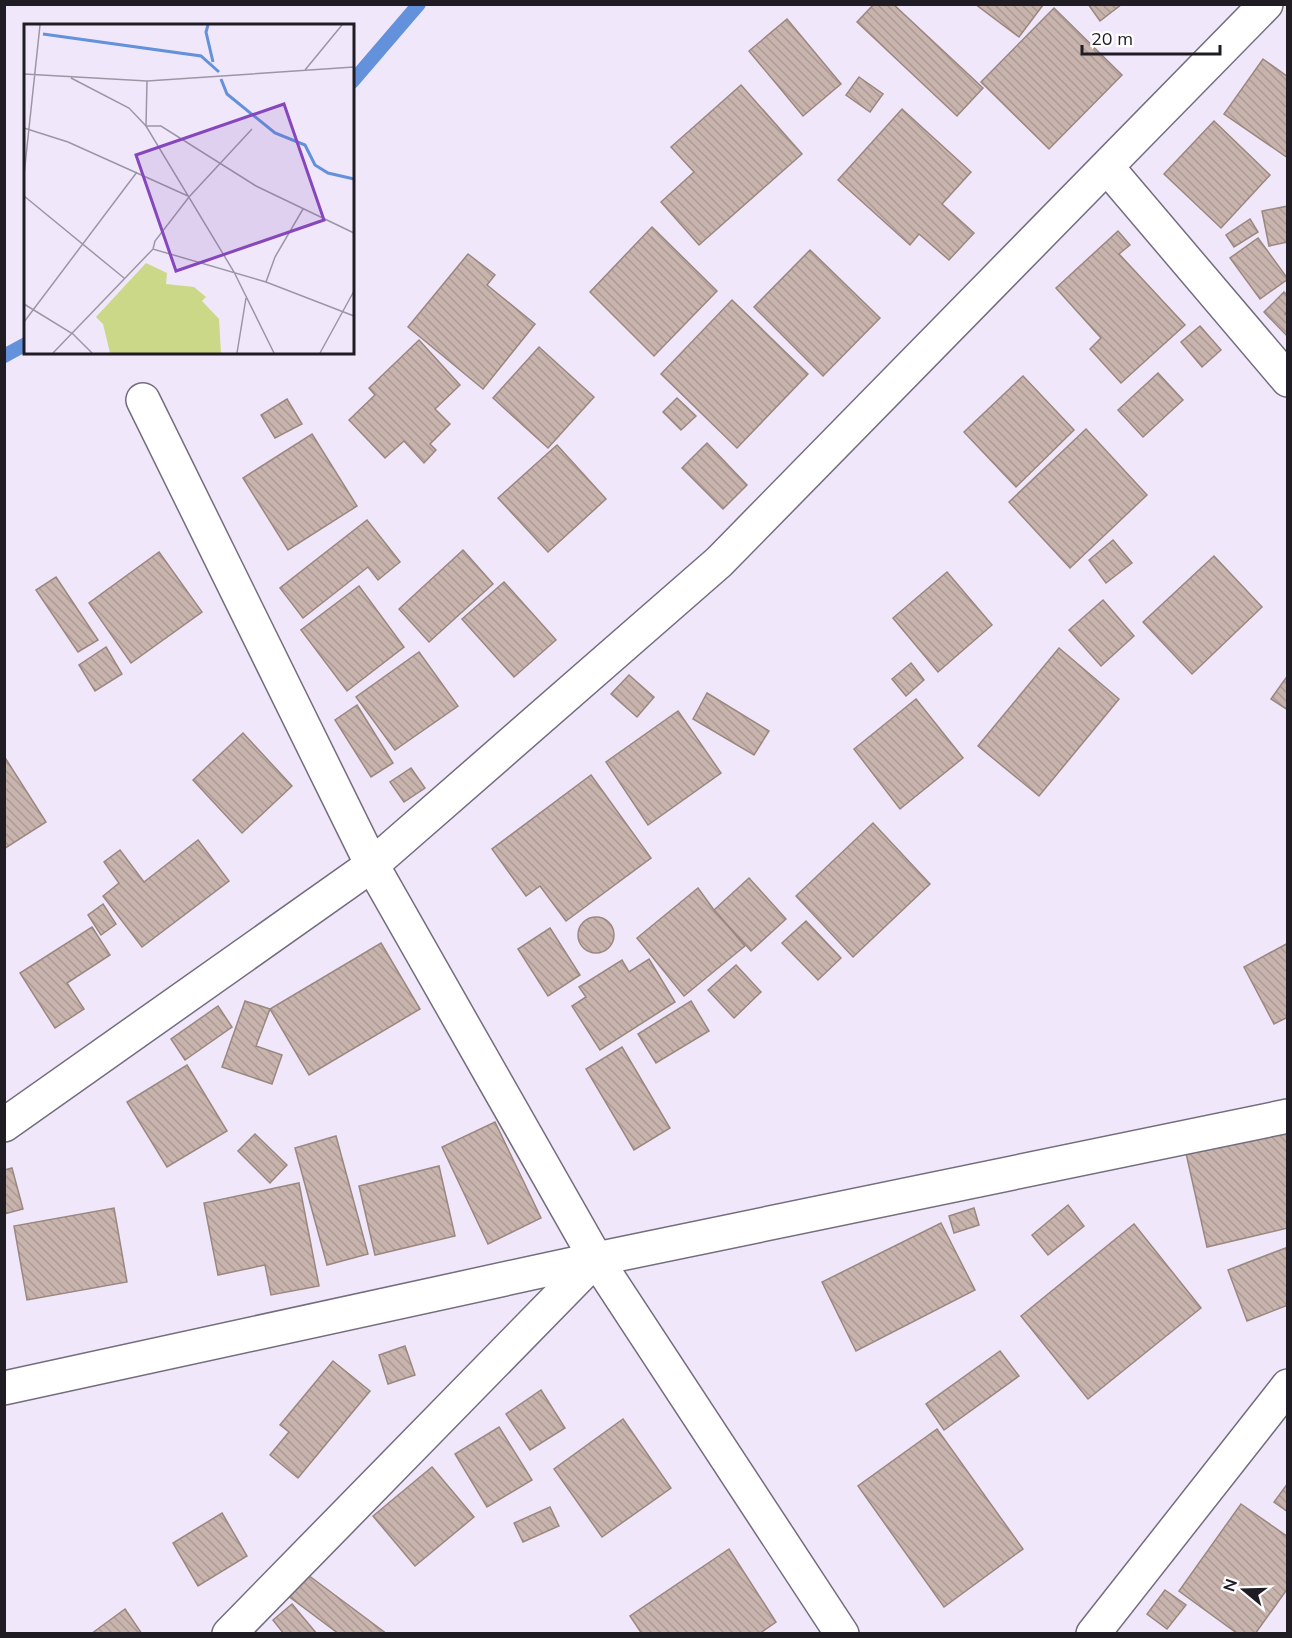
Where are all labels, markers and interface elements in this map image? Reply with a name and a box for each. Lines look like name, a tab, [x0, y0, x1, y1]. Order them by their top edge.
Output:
scale bar	[1082, 18, 1220, 56]
inset map	[24, 24, 354, 354]
text: 20 m	[1091, 27, 1133, 50]
north arrow	[1214, 1560, 1274, 1620]
text: N	[1218, 1576, 1241, 1594]

